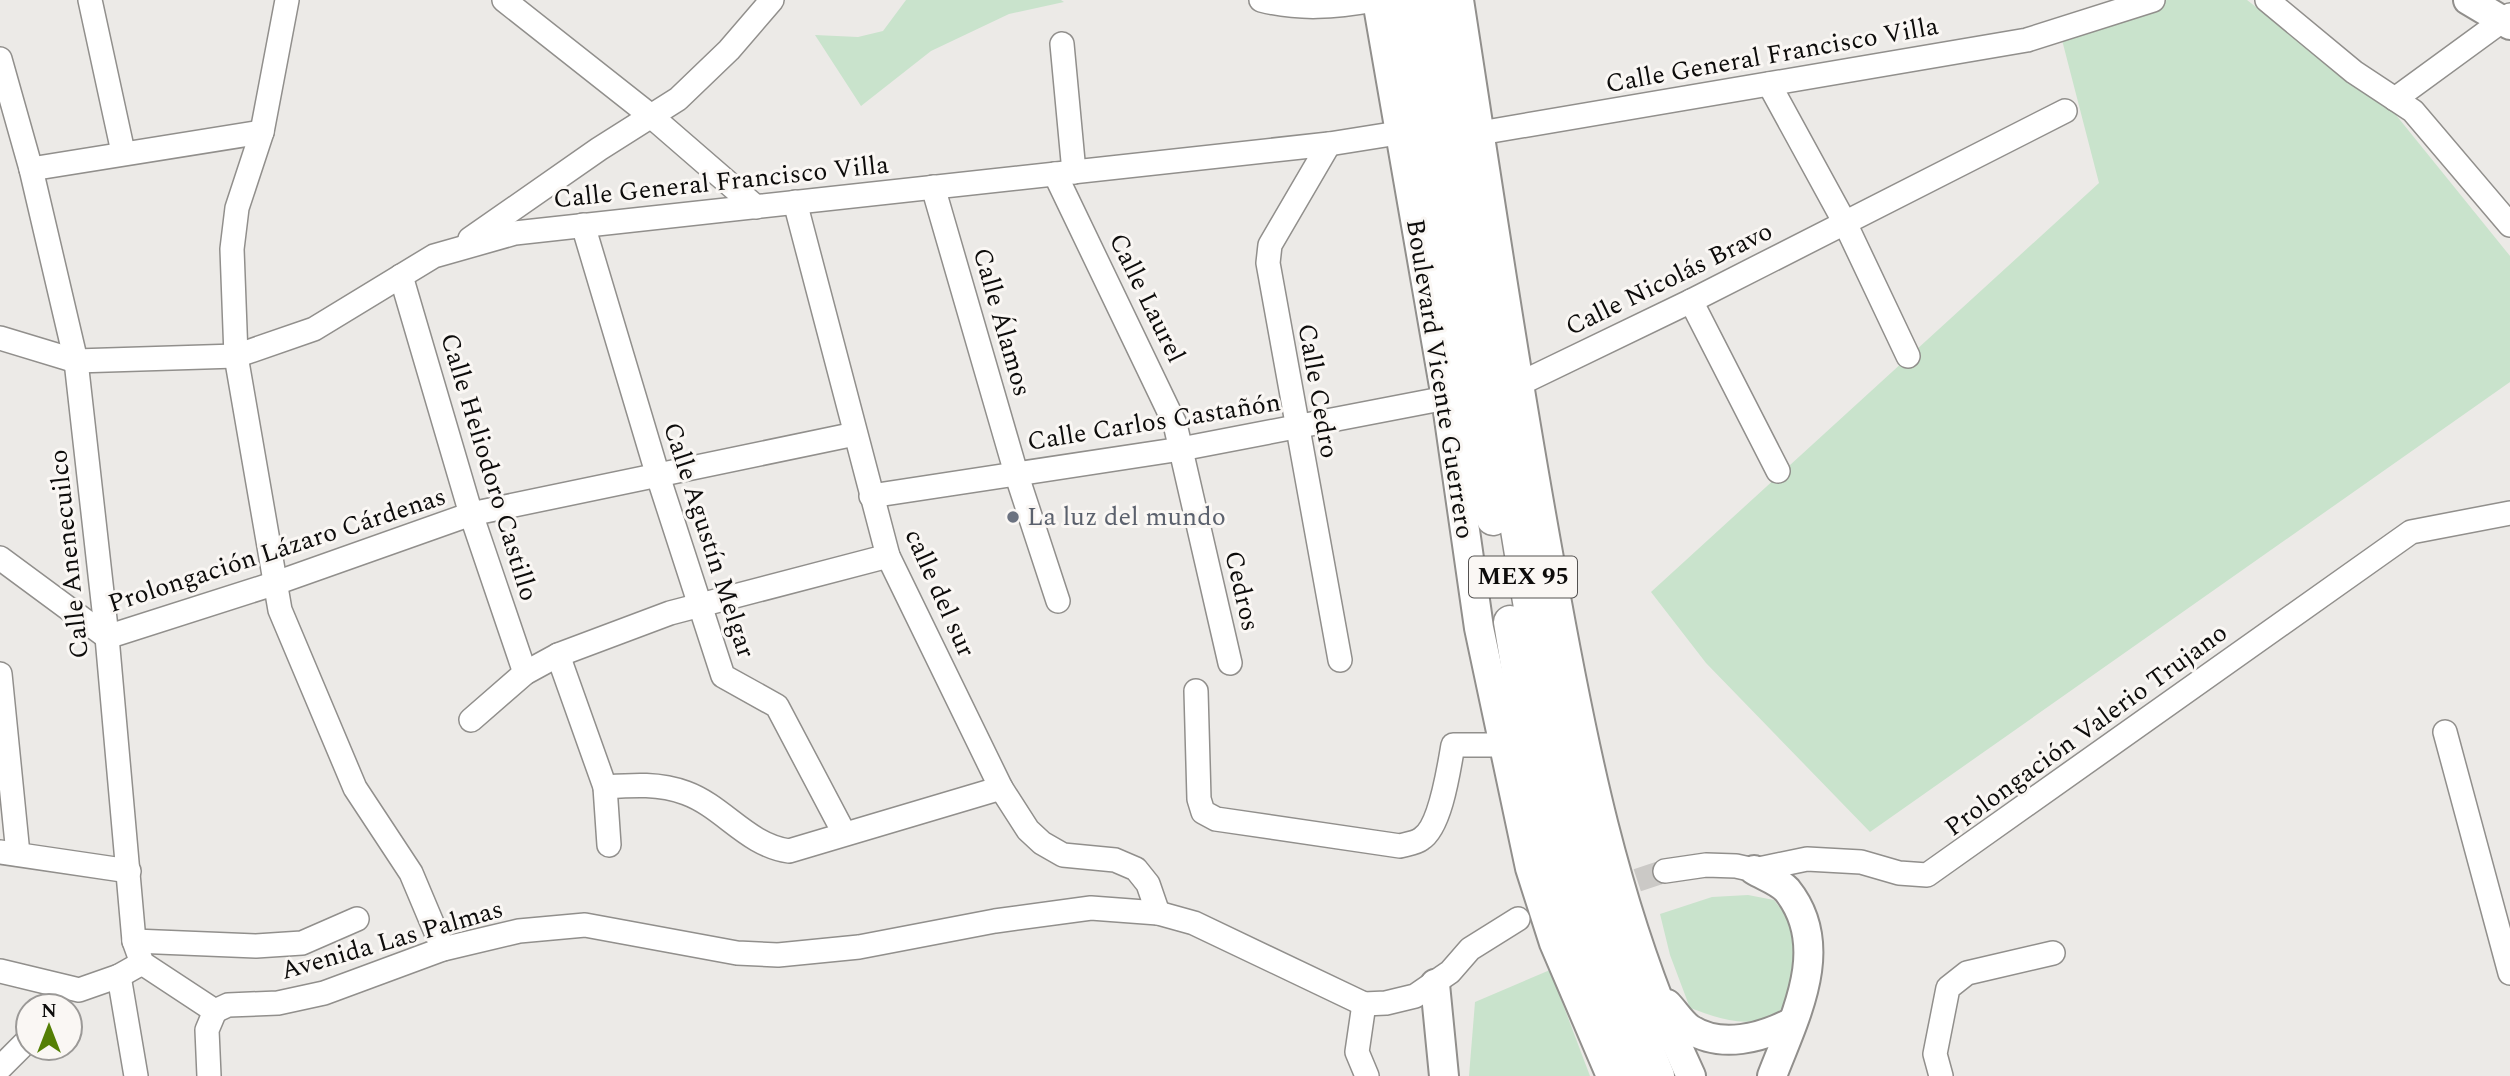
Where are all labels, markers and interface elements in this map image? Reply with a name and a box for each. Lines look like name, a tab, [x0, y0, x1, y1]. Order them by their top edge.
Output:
street label: Calle General Francisco Villa	[1602, 6, 1942, 104]
street label: Calle General Francisco Villa	[551, 144, 891, 220]
street label: Calle Nicolás Bravo	[1559, 211, 1779, 347]
street label: Boulevard Vicente Guerrero	[1395, 216, 1485, 542]
street label: Calle Laurel	[1098, 226, 1196, 370]
street label: Calle Álamos	[962, 243, 1042, 401]
street label: Calle Cedro	[1286, 320, 1350, 462]
street label: Calle Heliodoro Castillo	[429, 328, 549, 606]
street label: Calle Carlos Castañón	[1024, 382, 1284, 462]
street label: Calle Agustín Melgar	[652, 417, 766, 663]
street label: Calle Anenecuilco	[38, 447, 100, 661]
street label: Prolongación Lázaro Cárdenas	[103, 476, 451, 624]
place label: La luz del mundo	[1027, 497, 1226, 537]
marker: La luz del mundo	[1005, 509, 1021, 525]
street label: calle del sur	[894, 522, 986, 664]
street label: Cedros	[1213, 547, 1271, 635]
road number: MEX 95	[1469, 556, 1577, 598]
street label: Prolongación Valerio Trujano	[1936, 613, 2236, 847]
street label: Avenida Las Palmas	[276, 889, 508, 991]
north arrow	[14, 992, 84, 1062]
text: N	[41, 997, 57, 1026]

